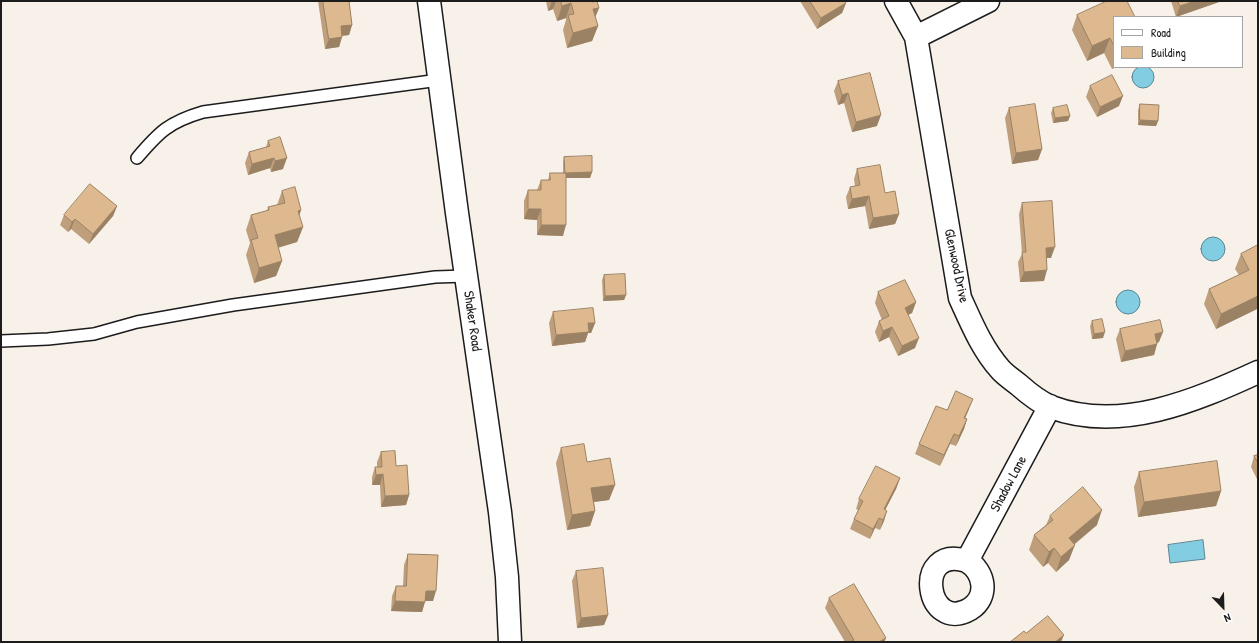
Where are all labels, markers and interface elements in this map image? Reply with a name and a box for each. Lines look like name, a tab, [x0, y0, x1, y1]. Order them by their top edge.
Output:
legend	[1113, 16, 1243, 68]
text: Road	[1151, 24, 1171, 41]
text: Building	[1151, 44, 1186, 61]
street label: Glenwood Drive	[940, 228, 972, 304]
street label: Shaker Road	[459, 290, 485, 352]
street label: Shadow Lane	[987, 453, 1031, 515]
north arrow	[1203, 587, 1243, 627]
text: N	[1222, 610, 1233, 626]

